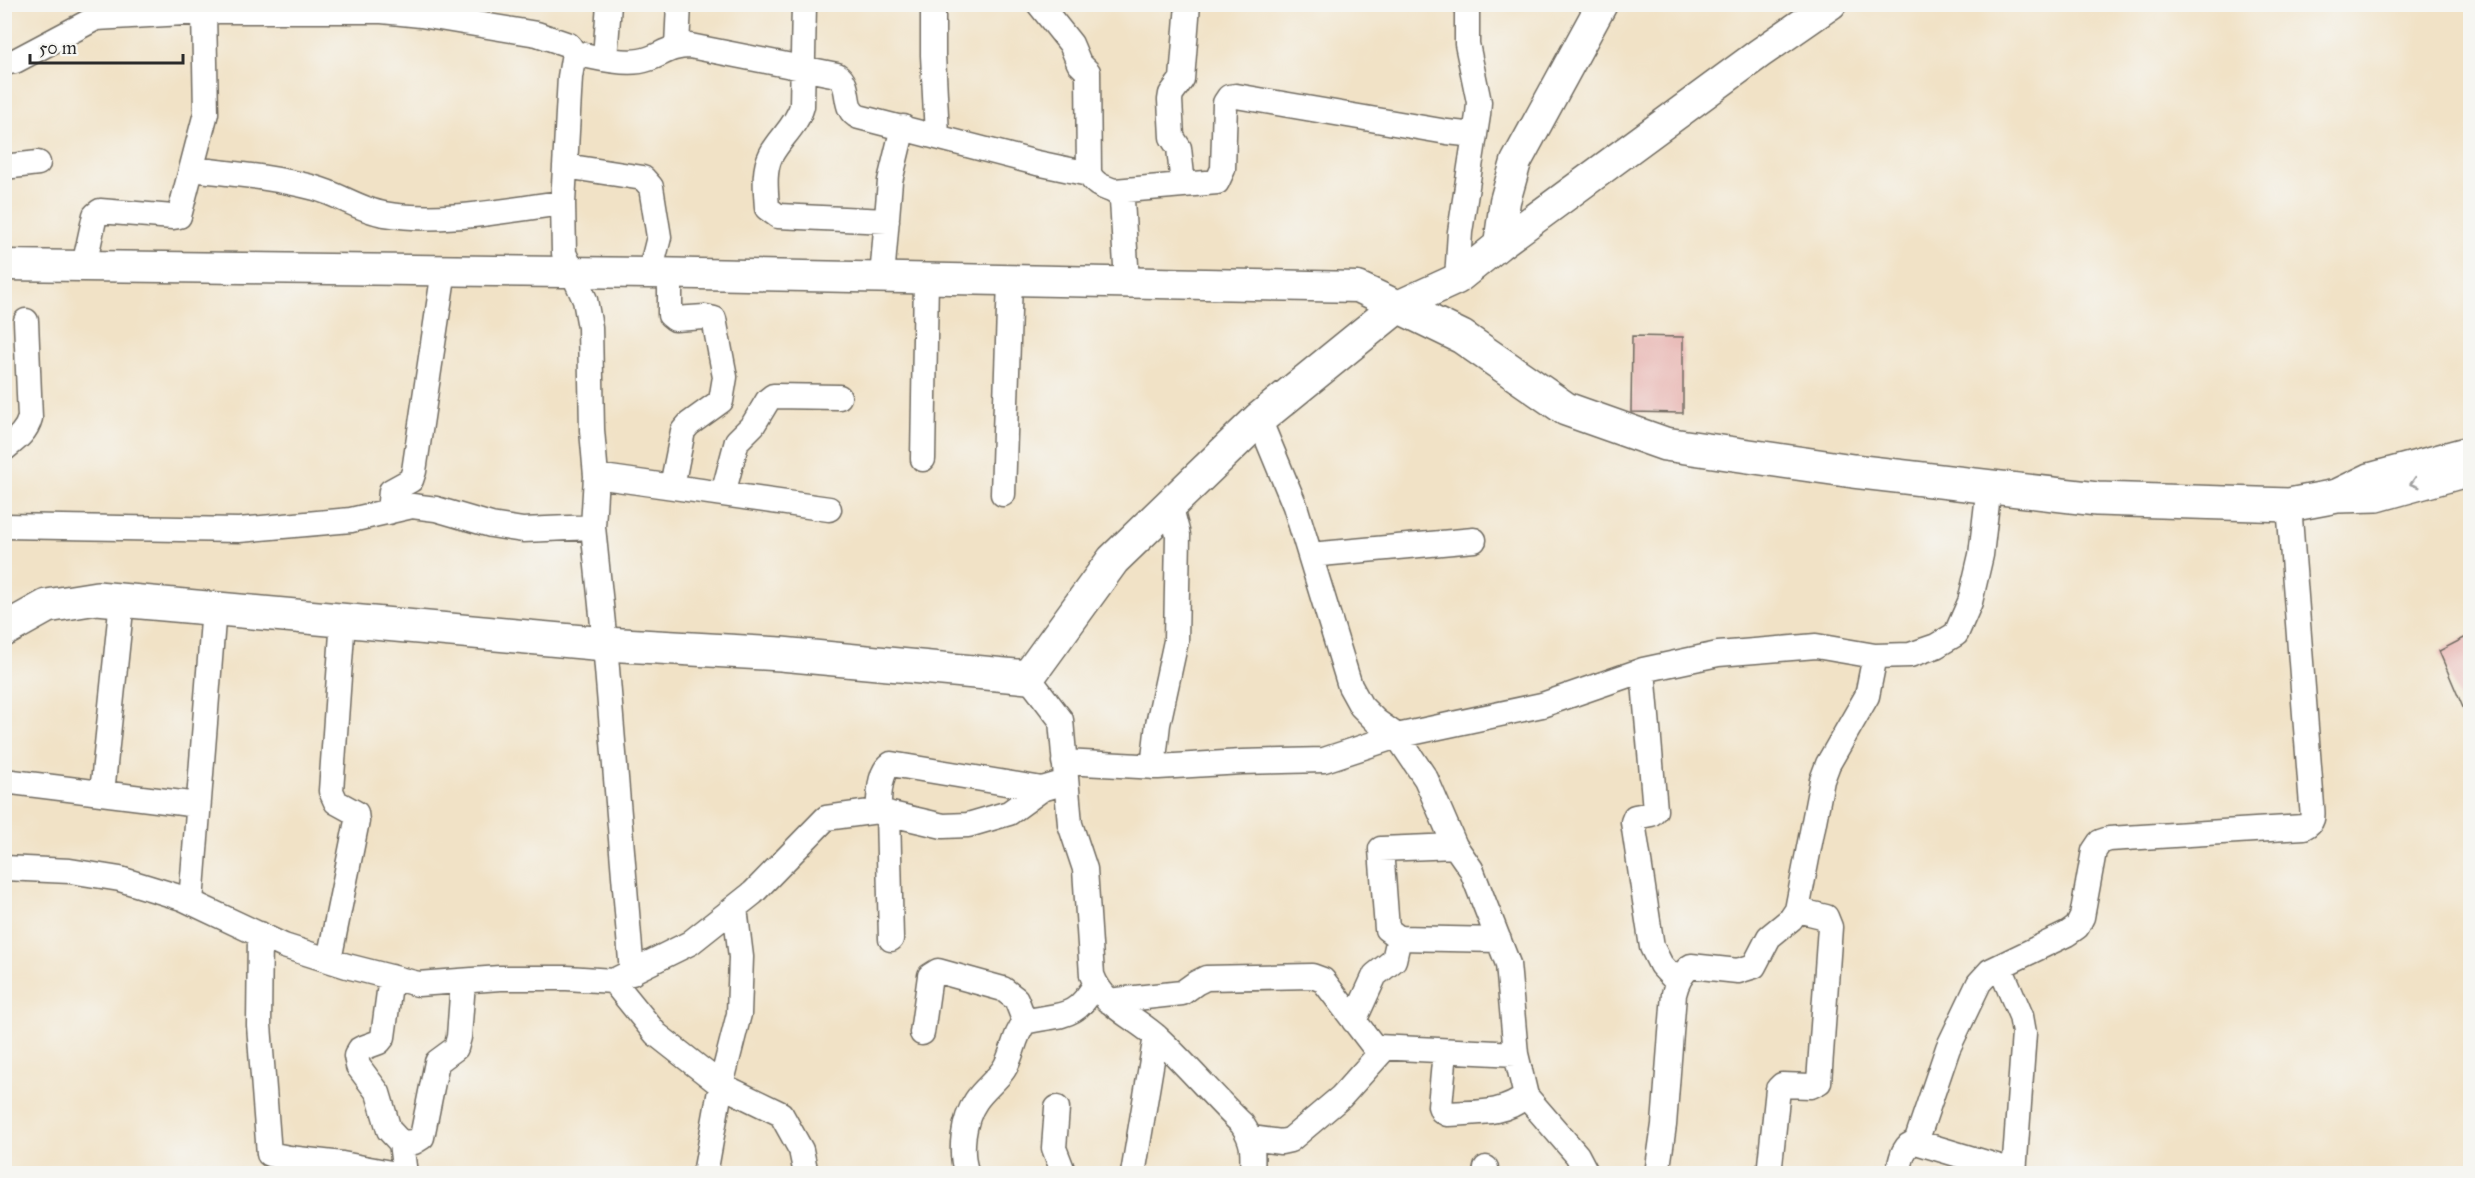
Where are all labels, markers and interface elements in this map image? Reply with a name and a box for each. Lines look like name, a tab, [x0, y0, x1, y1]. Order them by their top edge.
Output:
scale bar	[30, 27, 183, 65]
text: 50 m	[39, 37, 77, 59]
one-way arrow	[2409, 476, 2420, 488]

